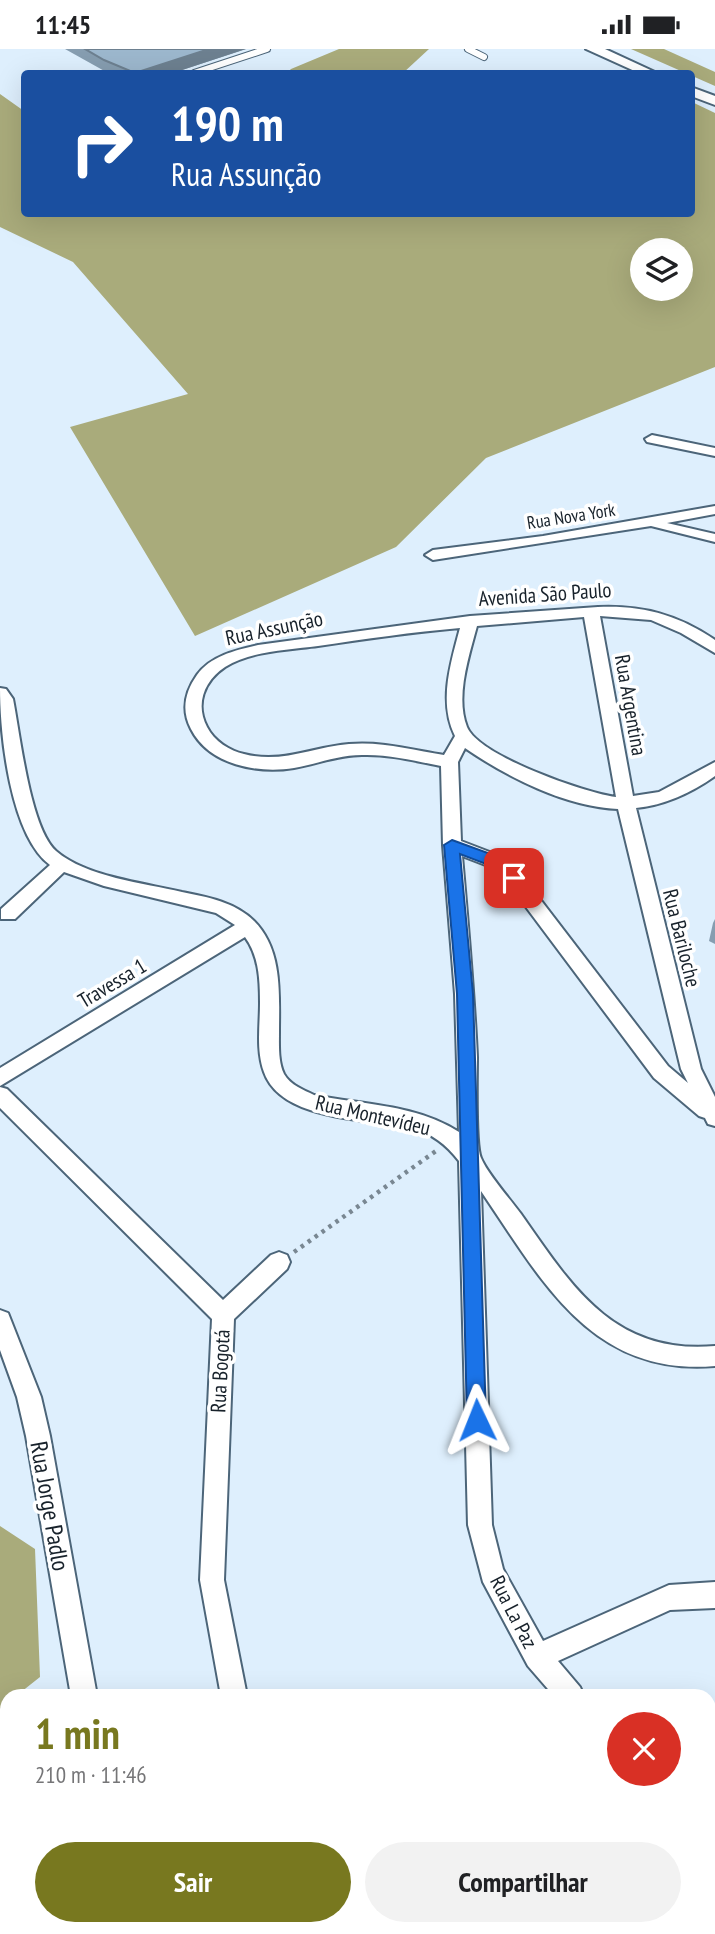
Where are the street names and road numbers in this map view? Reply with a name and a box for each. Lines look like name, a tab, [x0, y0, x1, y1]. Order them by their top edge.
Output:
street label: Rua Nova York	[525, 498, 617, 534]
street label: Avenida São Paulo	[478, 576, 612, 612]
street label: Rua Assunção	[223, 605, 325, 651]
street label: Rua Argentina	[609, 652, 653, 758]
street label: Rua Bariloche	[657, 886, 707, 990]
street label: Travessa 1	[73, 952, 151, 1014]
street label: Rua Montevídeu	[313, 1089, 433, 1141]
street label: Rua Bogotá	[204, 1329, 236, 1413]
street label: Rua Jorge Padlo	[23, 1439, 77, 1573]
street label: Rua La Paz	[484, 1571, 544, 1653]

